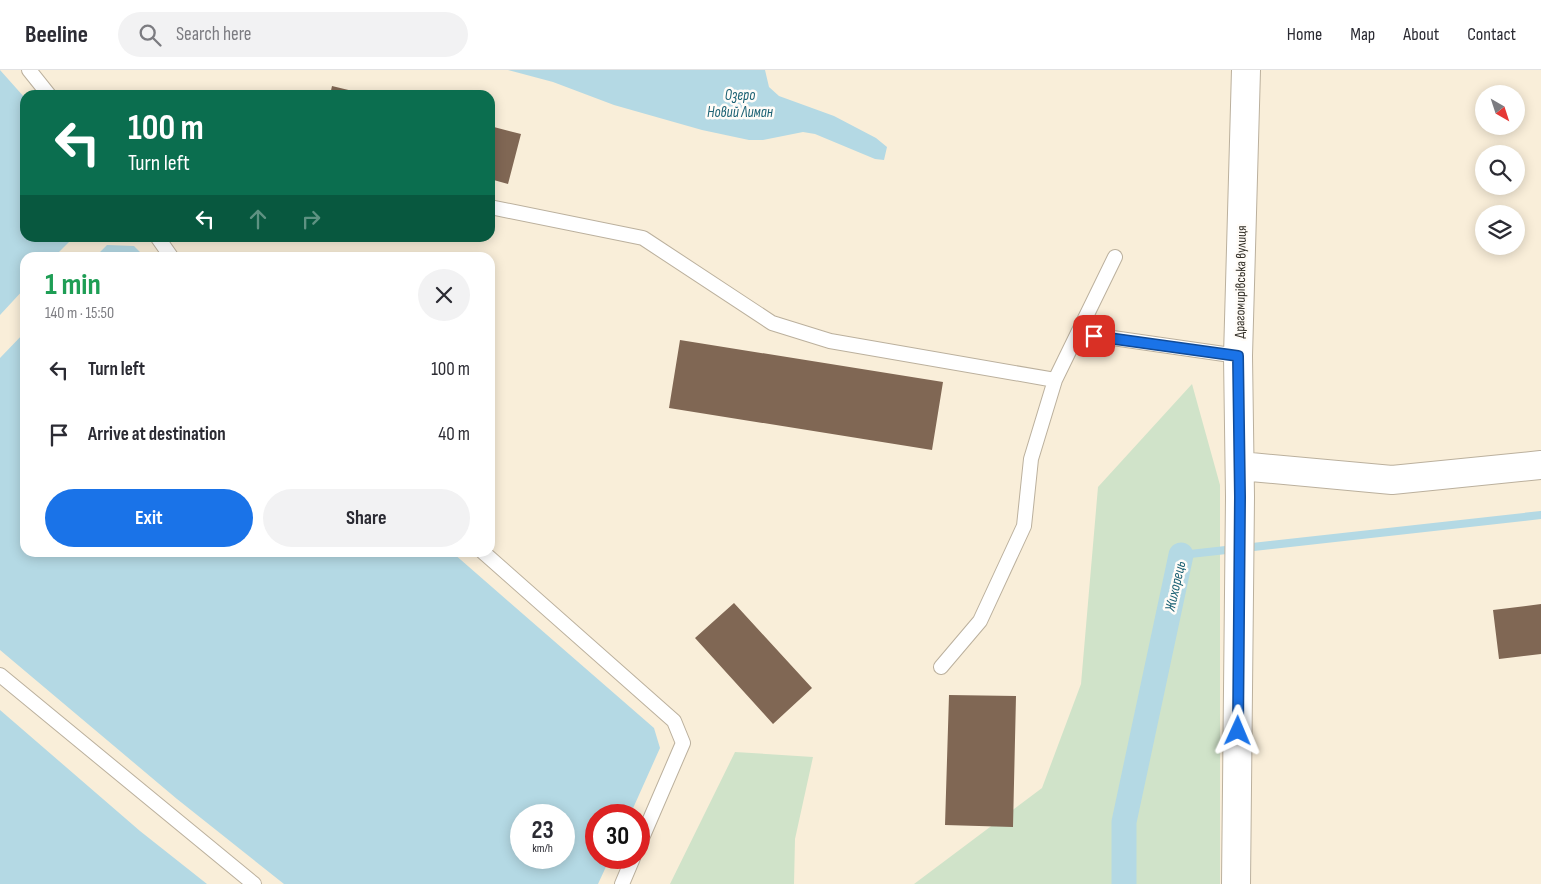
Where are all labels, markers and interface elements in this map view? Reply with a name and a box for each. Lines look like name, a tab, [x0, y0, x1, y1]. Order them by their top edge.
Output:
search box	[118, 12, 468, 57]
text: Beeline	[25, 20, 88, 49]
icon: search	[136, 21, 164, 49]
text: Search here	[176, 23, 251, 46]
text: Home	[1287, 24, 1322, 45]
text: Map	[1350, 24, 1375, 45]
text: About	[1403, 24, 1439, 45]
text: Contact	[1467, 24, 1516, 45]
north arrow	[1475, 85, 1525, 135]
map controls	[1475, 85, 1525, 255]
water label: Озеро Новий Лиман	[707, 86, 774, 122]
text: 100 m	[128, 107, 204, 150]
icon: left	[45, 110, 110, 175]
button: search	[1475, 145, 1525, 195]
text: Turn left	[128, 150, 190, 177]
icon: left	[191, 205, 219, 233]
icon: ahead	[244, 205, 272, 233]
icon: right	[297, 205, 325, 233]
button: layers	[1475, 205, 1525, 255]
street label: Драгомирівська вулиця	[1231, 225, 1250, 339]
text: 1 min	[45, 267, 101, 303]
button: close	[418, 269, 470, 321]
text: 140 m · 15:50	[45, 304, 114, 323]
pin	[1073, 315, 1115, 357]
icon: arrive	[1080, 322, 1108, 350]
icon: left	[45, 356, 73, 384]
text: Turn left	[88, 358, 145, 381]
text: 100 m	[431, 358, 470, 381]
icon: arrive	[45, 421, 73, 449]
text: Arrive at destination	[88, 423, 226, 446]
text: 40 m	[438, 423, 470, 446]
button: Exit	[45, 489, 253, 547]
button: Share	[263, 489, 470, 547]
water label: Жихорець	[1160, 559, 1191, 614]
position arrow	[1211, 704, 1263, 756]
speed limit sign: 30	[585, 804, 650, 869]
text: 23	[531, 815, 554, 846]
text: km/h	[532, 841, 553, 856]

